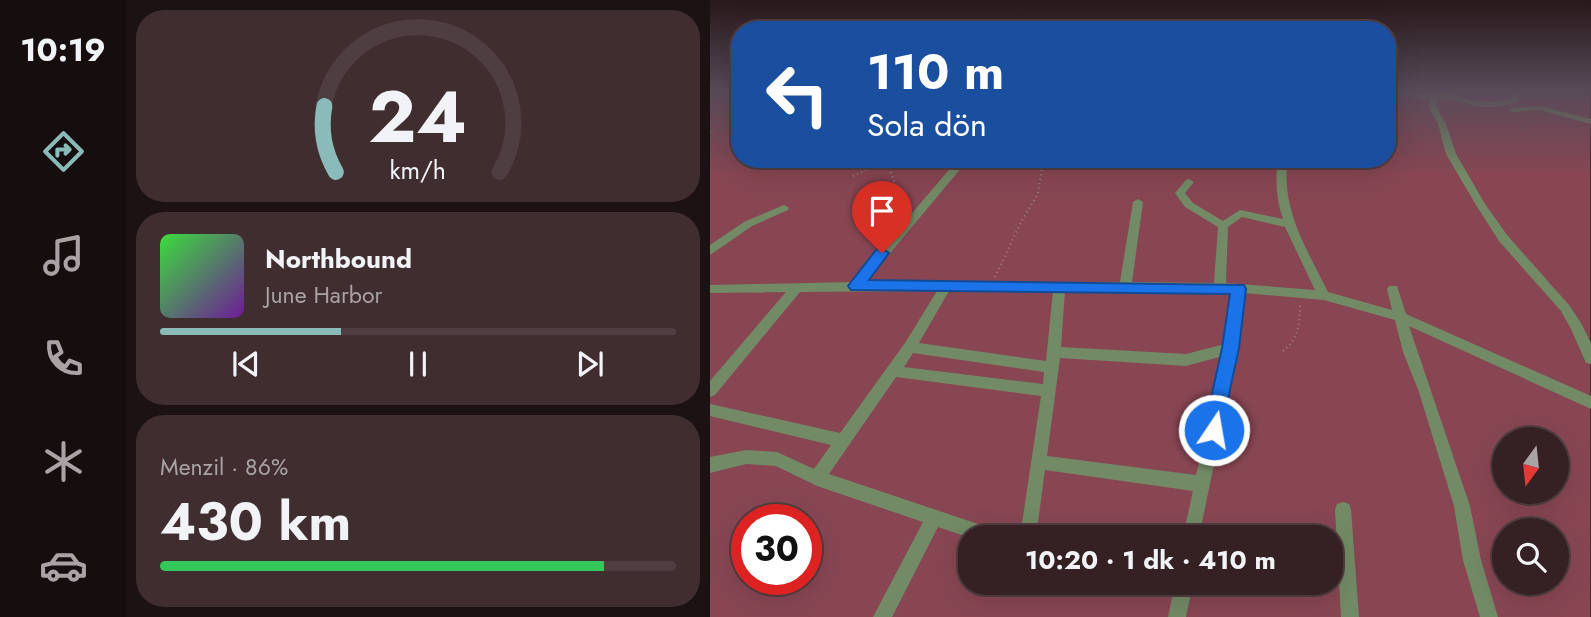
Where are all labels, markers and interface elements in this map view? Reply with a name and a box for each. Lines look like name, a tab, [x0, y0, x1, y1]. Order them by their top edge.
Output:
text: 10:19	[20, 27, 106, 73]
text: 110 m	[867, 37, 1004, 107]
icon: left	[752, 49, 843, 140]
text: 24	[369, 65, 467, 170]
text: Sola dön	[867, 102, 987, 148]
icon: directions	[39, 127, 88, 176]
text: km/h	[390, 152, 446, 188]
pin	[852, 181, 912, 253]
icon: arrive	[863, 192, 901, 230]
icon: music	[39, 231, 88, 280]
text: Northbound	[265, 240, 412, 278]
text: June Harbor	[265, 278, 382, 312]
icon: phone	[39, 334, 88, 383]
icon: previous	[227, 345, 265, 383]
icon: pause	[399, 345, 437, 383]
icon: next	[571, 345, 609, 383]
position arrow	[1177, 393, 1251, 467]
north arrow	[1492, 427, 1569, 504]
map controls	[1492, 427, 1569, 595]
icon: climate	[39, 437, 88, 486]
text: Menzil · 86%	[160, 450, 288, 484]
text: 430 km	[160, 484, 351, 560]
speed limit sign: 30	[731, 504, 822, 595]
button: search	[1492, 518, 1569, 595]
icon: car	[39, 541, 88, 590]
text: 10:20 · 1 dk · 410 m	[1025, 541, 1276, 579]

